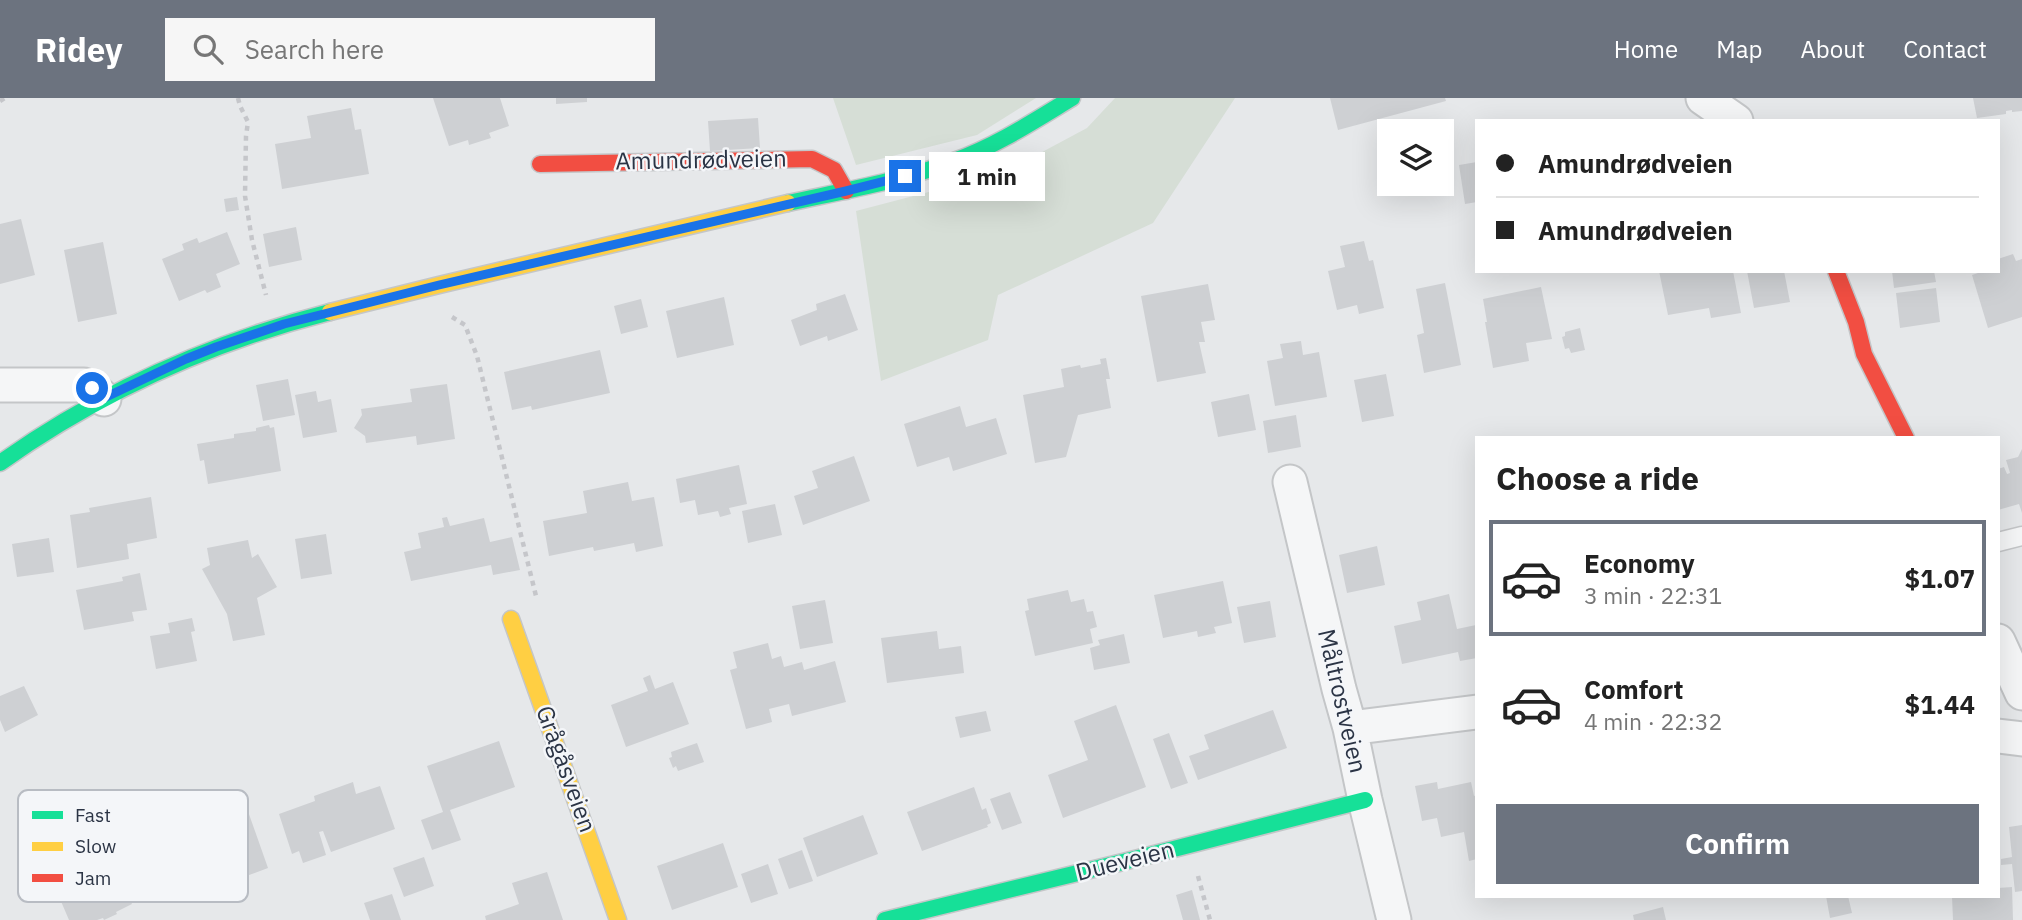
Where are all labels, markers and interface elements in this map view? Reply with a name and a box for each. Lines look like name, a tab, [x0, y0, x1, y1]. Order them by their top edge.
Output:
search box	[165, 18, 655, 81]
text: Ridey	[35, 28, 123, 71]
icon: search	[189, 30, 227, 68]
text: Search here	[245, 32, 384, 66]
text: Home	[1614, 33, 1678, 65]
text: Map	[1716, 33, 1762, 65]
text: About	[1800, 33, 1865, 65]
text: Contact	[1903, 33, 1987, 65]
map controls	[1377, 119, 1454, 196]
button: layers	[1377, 119, 1454, 196]
street label: Amundrødveien	[615, 142, 787, 176]
text: Amundrødveien	[1538, 146, 1733, 180]
callout: 1 min	[930, 152, 1045, 200]
route end	[889, 160, 921, 192]
text: 1 min	[957, 161, 1017, 191]
text: Amundrødveien	[1538, 213, 1733, 247]
route start	[76, 372, 108, 404]
text: Choose a ride	[1496, 457, 1699, 499]
text: Economy	[1584, 546, 1695, 580]
icon: car	[1500, 547, 1563, 610]
text: $1.07	[1905, 561, 1975, 595]
text: 3 min · 22:31	[1584, 580, 1722, 610]
street label: Måltrostveien	[1311, 626, 1375, 776]
text: Comfort	[1584, 672, 1683, 706]
icon: car	[1500, 673, 1563, 736]
text: $1.44	[1905, 687, 1975, 721]
street label: Grågåsveien	[529, 701, 605, 836]
text: 4 min · 22:32	[1584, 706, 1722, 736]
legend	[18, 790, 248, 902]
text: Fast	[75, 803, 111, 827]
button: Confirm	[1496, 804, 1979, 884]
street label: Dueveien	[1072, 832, 1177, 888]
text: Slow	[75, 834, 116, 858]
text: Jam	[75, 866, 111, 890]

